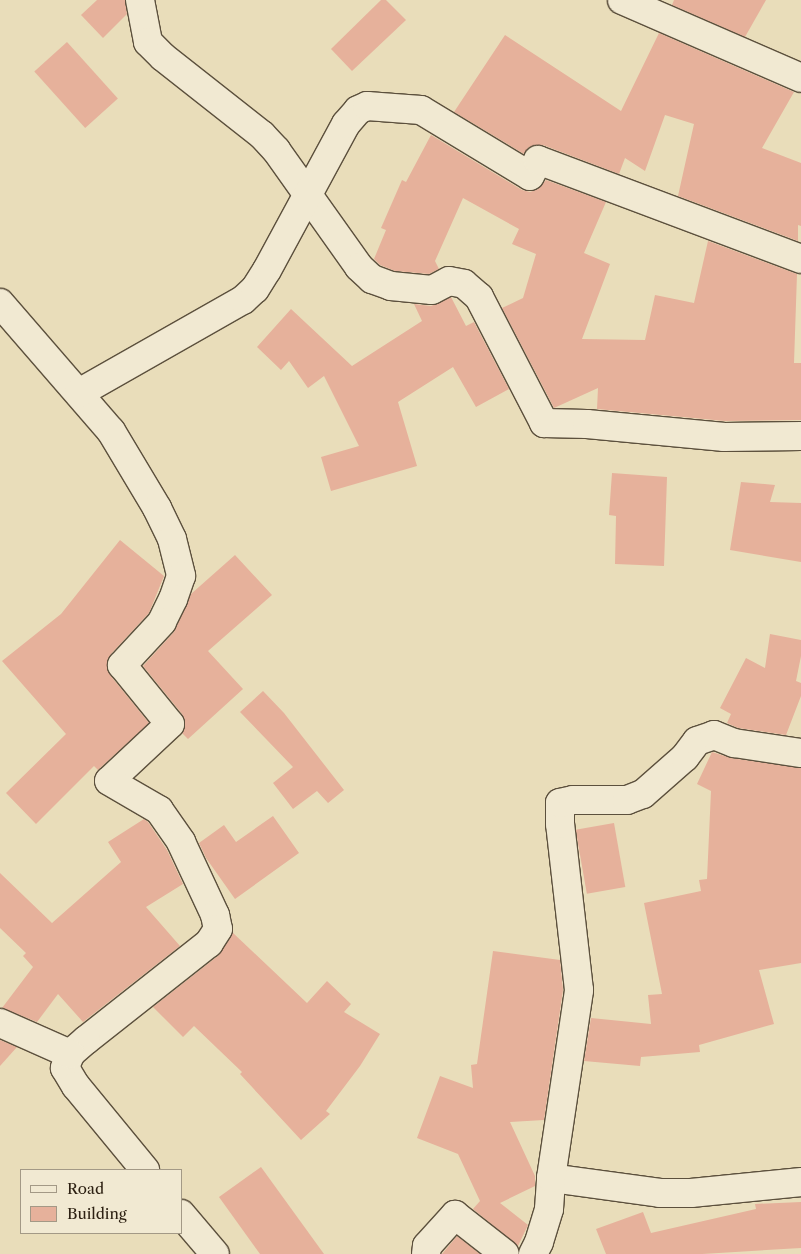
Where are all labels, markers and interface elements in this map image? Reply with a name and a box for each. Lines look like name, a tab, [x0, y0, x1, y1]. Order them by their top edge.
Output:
legend	[20, 1169, 182, 1234]
text: Road	[67, 1179, 104, 1198]
text: Building	[67, 1204, 127, 1223]

